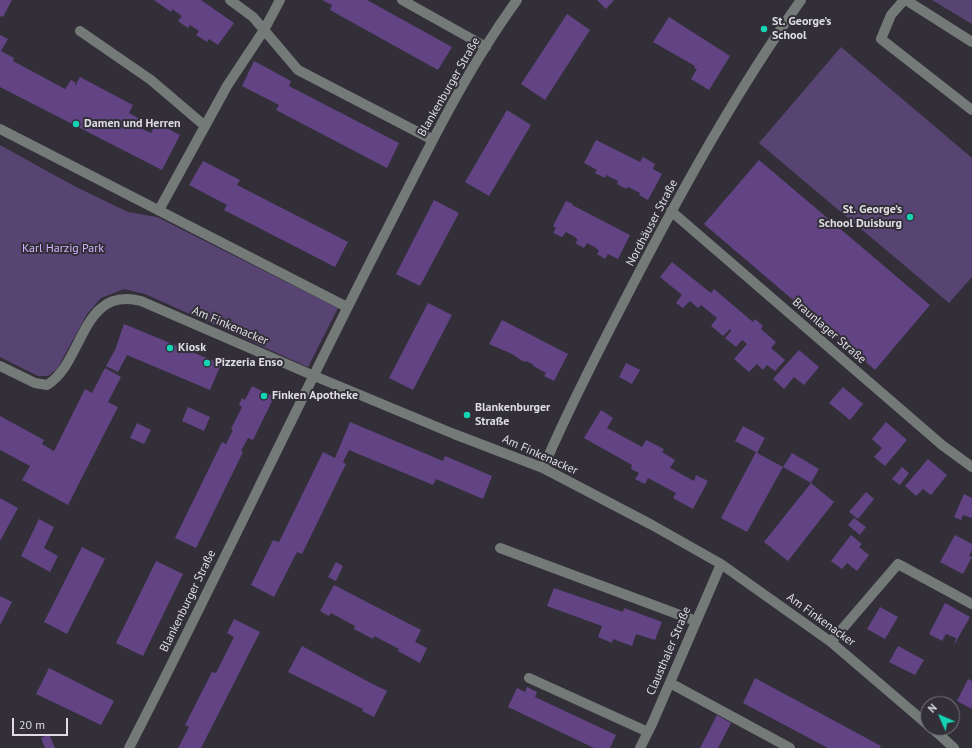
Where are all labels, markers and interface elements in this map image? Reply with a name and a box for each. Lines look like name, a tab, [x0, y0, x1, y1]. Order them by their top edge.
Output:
place label: St. George’s School	[772, 15, 831, 43]
marker: St. George’s School	[759, 24, 769, 34]
street label: Blankenburger Straße	[415, 35, 483, 139]
place label: Damen und Herren	[84, 117, 181, 131]
marker: Damen und Herren	[71, 119, 81, 129]
street label: Nordhäuser Straße	[623, 177, 681, 269]
place label: St. George’s School Duisburg	[818, 203, 902, 231]
marker: St. George’s School Duisburg	[905, 212, 915, 222]
park label: Karl Harzig Park	[22, 242, 104, 256]
street label: Braunlager Straße	[789, 295, 869, 367]
street label: Am Finkenacker	[190, 303, 270, 349]
place label: Kiosk	[178, 341, 206, 355]
marker: Kiosk	[165, 343, 175, 353]
place label: Pizzeria Enso	[215, 356, 283, 370]
marker: Pizzeria Enso	[202, 358, 212, 368]
place label: Finken Apotheke	[272, 389, 358, 403]
marker: Finken Apotheke	[259, 391, 269, 401]
place label: Blankenburger Straße	[475, 401, 550, 429]
marker: Blankenburger Straße	[462, 410, 472, 420]
street label: Am Finkenacker	[500, 432, 580, 478]
street label: Blankenburger Straße	[157, 548, 219, 654]
street label: Am Finkenacker	[784, 590, 858, 650]
street label: Clausthaler Straße	[644, 604, 694, 698]
north arrow	[920, 696, 960, 736]
text: N	[925, 701, 940, 716]
scale bar	[14, 710, 70, 736]
text: 20 m	[19, 717, 45, 732]

